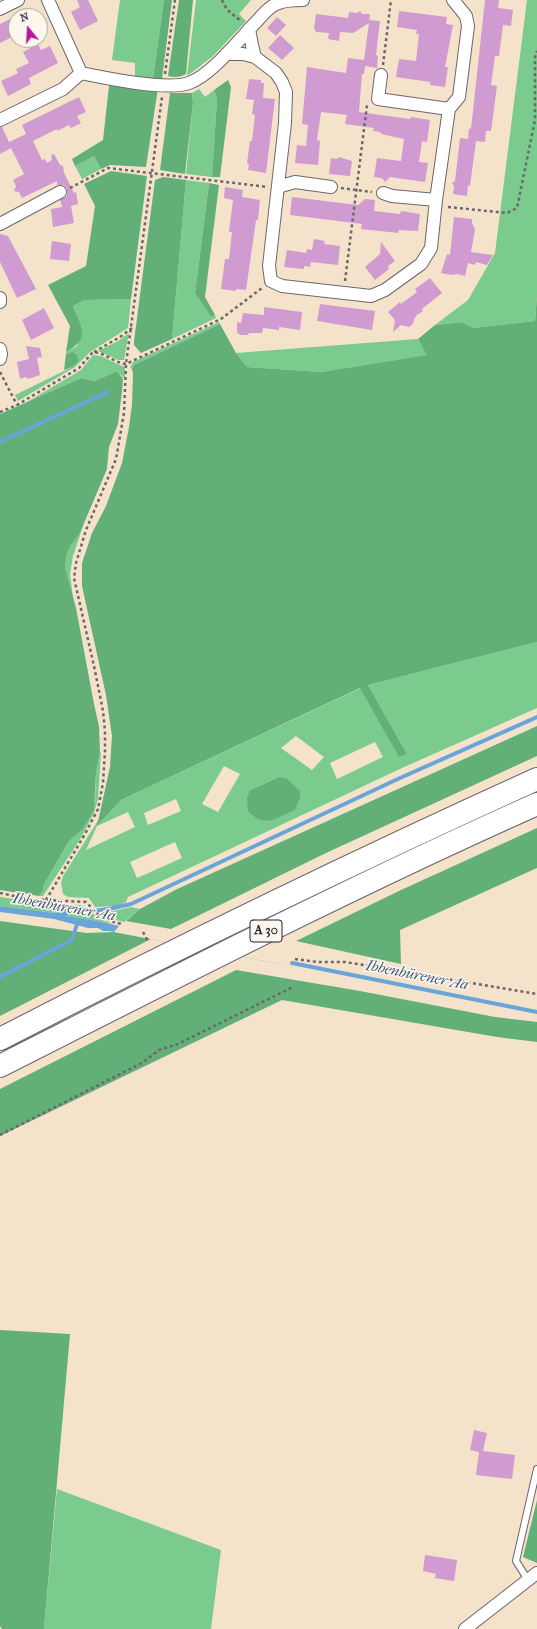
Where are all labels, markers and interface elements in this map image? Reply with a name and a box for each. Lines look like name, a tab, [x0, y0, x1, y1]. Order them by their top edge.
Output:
north arrow	[8, 8, 48, 48]
text: N	[18, 10, 30, 25]
water label: Ibbenbürener Aa	[11, 890, 117, 926]
road number: A 30	[250, 920, 282, 942]
water label: Ibbenbürener Aa	[364, 957, 470, 995]

